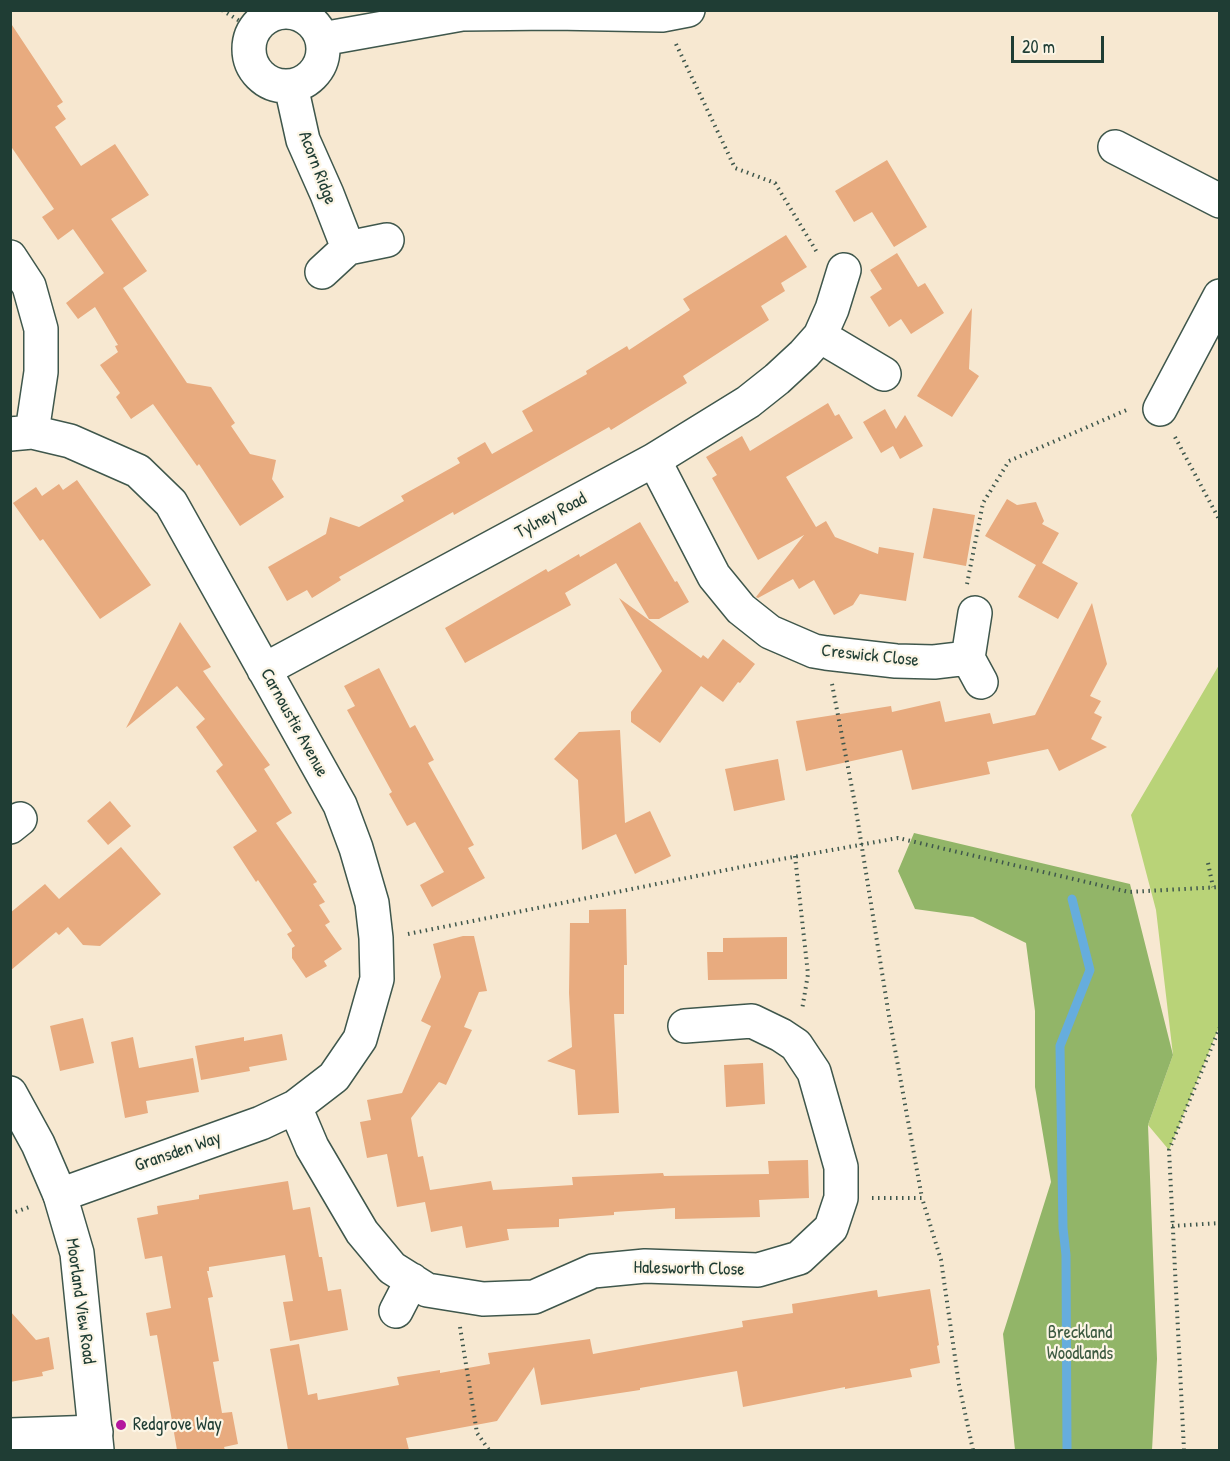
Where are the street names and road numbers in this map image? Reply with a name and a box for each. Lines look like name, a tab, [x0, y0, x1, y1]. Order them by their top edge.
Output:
street label: Acorn Ridge	[293, 128, 341, 208]
street label: Tylney Road	[512, 488, 590, 544]
street label: Creswick Close	[820, 640, 920, 672]
street label: Carnoustie Avenue	[255, 665, 333, 781]
street label: Gransden Way	[132, 1127, 224, 1177]
street label: Moorland View Road	[60, 1237, 100, 1365]
street label: Halesworth Close	[633, 1257, 745, 1281]

